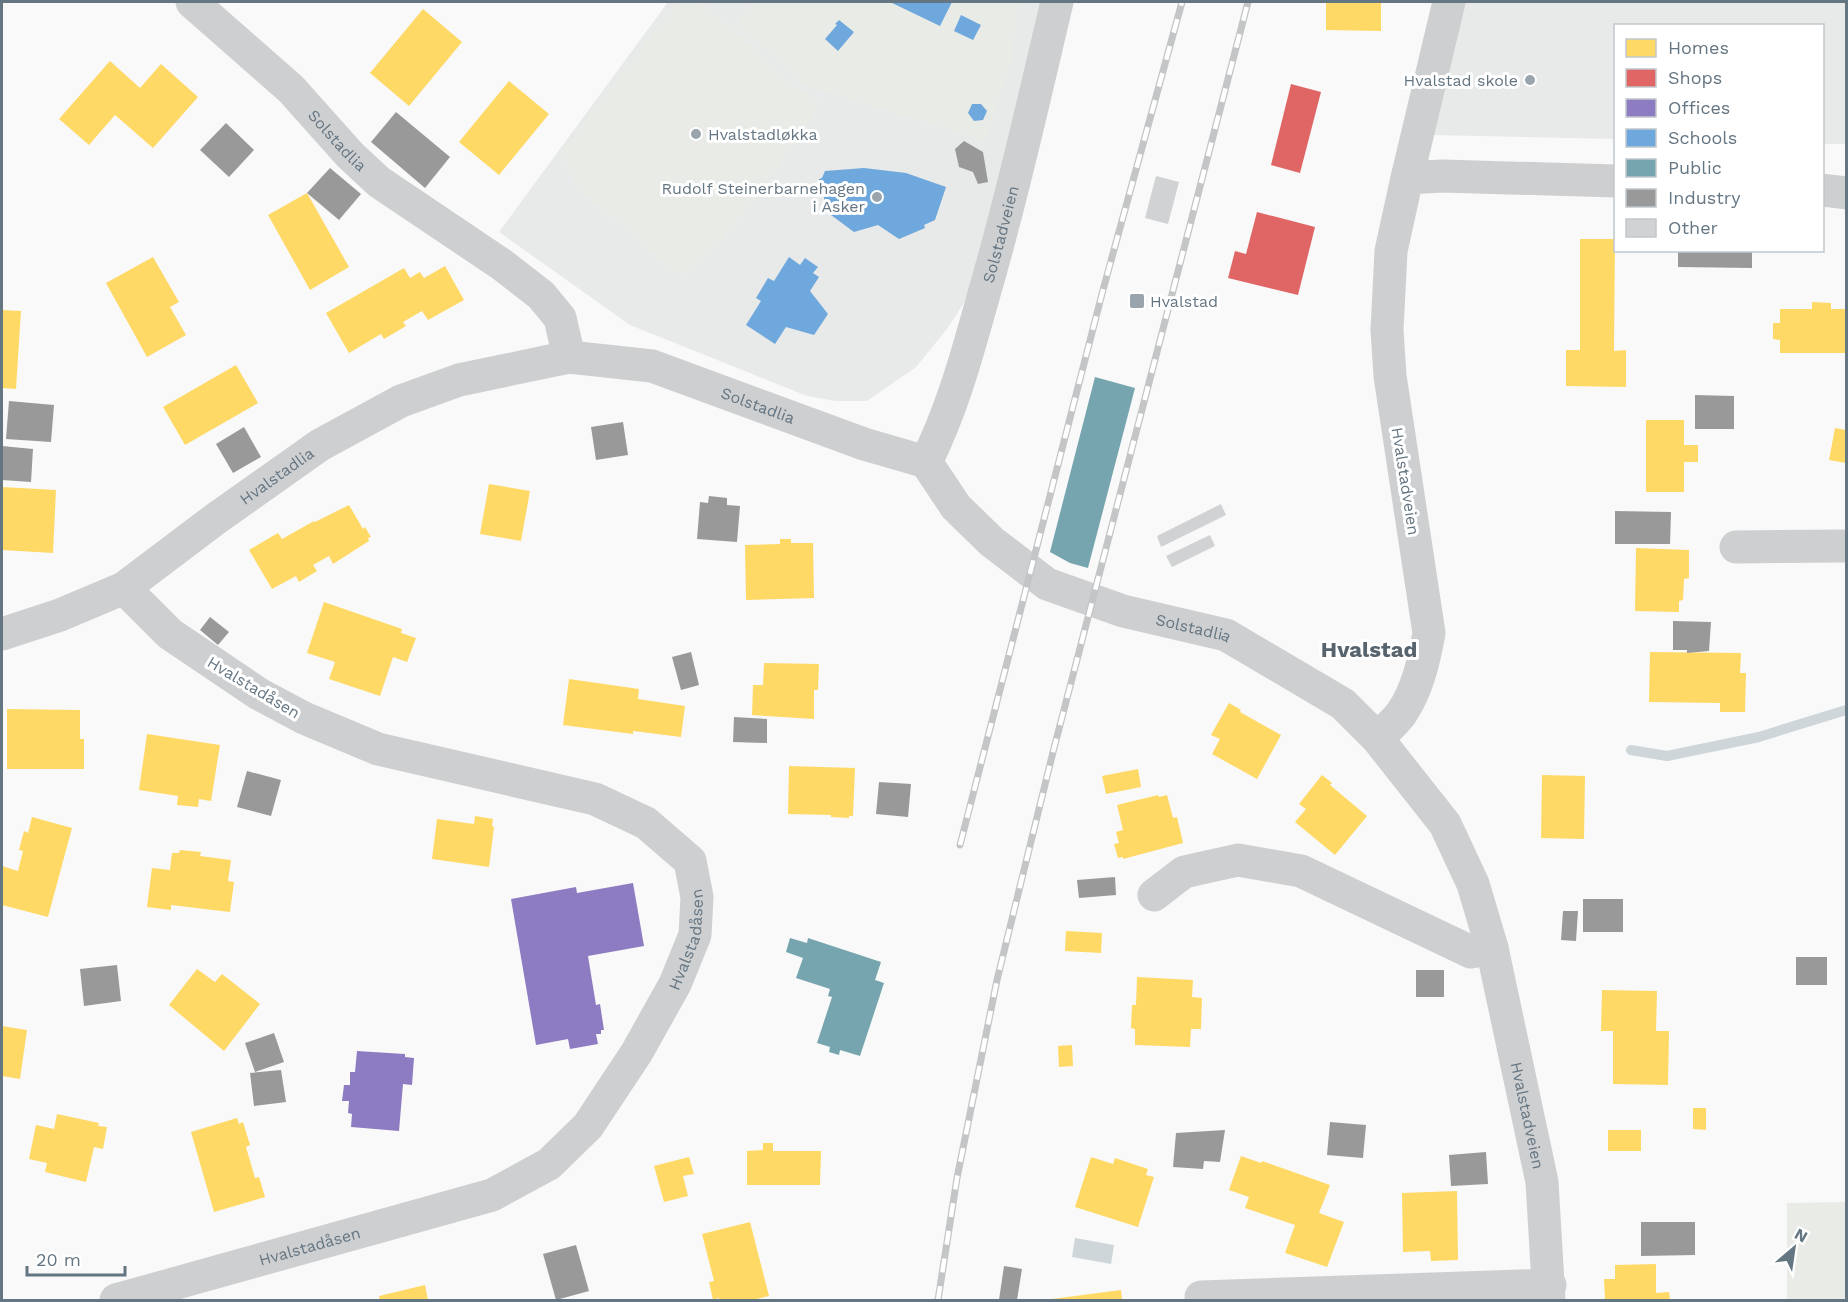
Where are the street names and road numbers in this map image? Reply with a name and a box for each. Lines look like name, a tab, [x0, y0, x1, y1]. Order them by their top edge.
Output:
street label: Solstadlia	[304, 106, 370, 175]
street label: Solstadveien	[979, 184, 1023, 285]
street label: Solstadlia	[718, 383, 798, 428]
street label: Hvalstadveien	[1388, 426, 1423, 536]
street label: Hvalstadlia	[236, 443, 318, 509]
street label: Solstadlia	[1154, 610, 1235, 646]
street label: Hvalstadåsen	[204, 652, 303, 723]
street label: Hvalstadåsen	[664, 887, 707, 993]
street label: Hvalstadveien	[1507, 1060, 1548, 1171]
street label: Hvalstadåsen	[257, 1223, 363, 1270]

